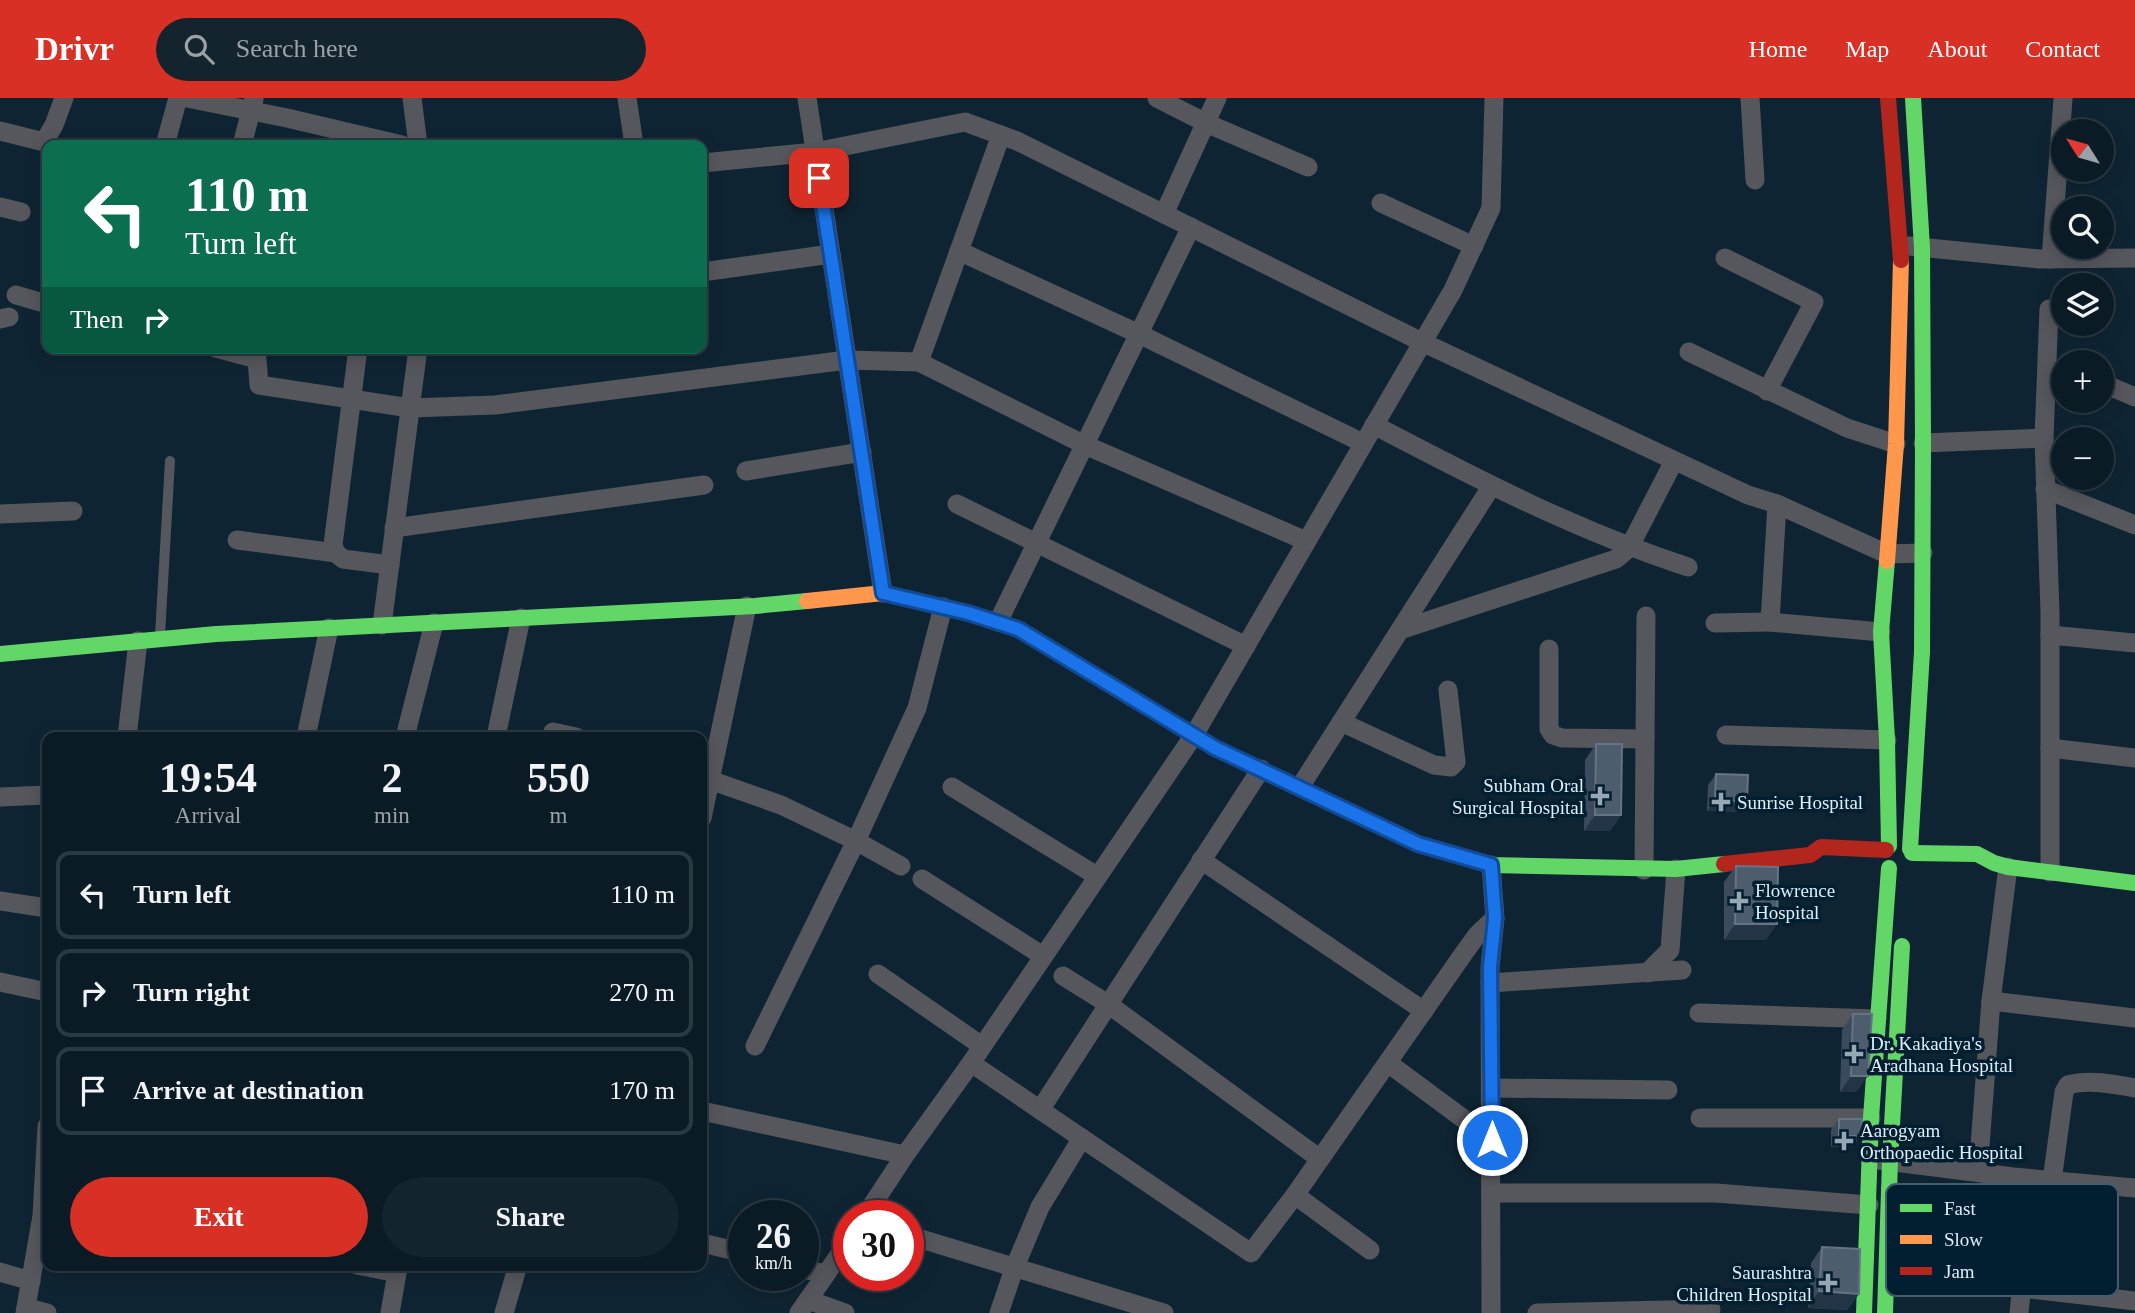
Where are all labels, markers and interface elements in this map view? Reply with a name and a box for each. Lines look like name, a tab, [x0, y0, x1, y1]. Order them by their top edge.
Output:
search box	[156, 18, 646, 81]
icon: search	[180, 30, 218, 68]
text: Drivr	[35, 31, 114, 67]
text: Search here	[236, 34, 358, 63]
text: Home	[1749, 36, 1807, 62]
text: Map	[1845, 36, 1889, 62]
text: About	[1927, 36, 1987, 62]
text: Contact	[2025, 36, 2100, 62]
north arrow	[2051, 119, 2114, 182]
map controls	[2051, 119, 2114, 490]
pin	[789, 148, 849, 208]
icon: arrive	[800, 159, 838, 197]
text: 110 m	[185, 167, 309, 222]
icon: left	[70, 168, 161, 259]
button: search	[2051, 196, 2114, 259]
text: Turn left	[185, 225, 297, 261]
button: layers	[2051, 273, 2114, 336]
icon: right	[137, 301, 175, 339]
text: Then	[70, 305, 123, 334]
button: +	[2051, 350, 2114, 413]
button: −	[2051, 427, 2114, 490]
text: 19:54	[159, 755, 257, 801]
text: 2	[381, 755, 402, 801]
text: 550	[527, 755, 590, 801]
place label: Subham Oral Surgical Hospital	[1452, 775, 1584, 818]
marker: Subham Oral Surgical Hospital	[1590, 786, 1610, 806]
marker: Sunrise Hospital	[1711, 792, 1731, 812]
place label: Sunrise Hospital	[1737, 792, 1863, 813]
text: Arrival	[175, 803, 241, 828]
text: min	[374, 803, 410, 828]
text: m	[549, 803, 567, 828]
icon: left	[74, 876, 112, 914]
text: Turn left	[133, 880, 231, 909]
text: 110 m	[610, 880, 675, 909]
place label: Flowrence Hospital	[1755, 880, 1835, 923]
marker: Flowrence Hospital	[1729, 891, 1749, 911]
icon: right	[74, 974, 112, 1012]
text: Turn right	[133, 978, 250, 1007]
text: 270 m	[609, 978, 675, 1007]
place label: Dr. Kakadiya's Aradhana Hospital	[1870, 1033, 2013, 1076]
marker: Dr. Kakadiya's Aradhana Hospital	[1844, 1044, 1864, 1064]
icon: arrive	[74, 1072, 112, 1110]
text: Arrive at destination	[133, 1076, 364, 1105]
text: 170 m	[609, 1076, 675, 1105]
position arrow	[1455, 1103, 1529, 1177]
place label: Aarogyam Orthopaedic Hospital	[1860, 1120, 2023, 1163]
marker: Aarogyam Orthopaedic Hospital	[1834, 1131, 1854, 1151]
button: Exit	[70, 1177, 368, 1257]
button: Share	[382, 1177, 679, 1257]
legend	[1886, 1184, 2118, 1296]
text: Fast	[1944, 1198, 1976, 1219]
speed limit sign: 30	[833, 1200, 924, 1291]
text: 26	[756, 1217, 791, 1256]
text: Slow	[1944, 1229, 1983, 1250]
text: km/h	[755, 1253, 792, 1273]
text: Jam	[1944, 1261, 1975, 1282]
place label: Saurashtra Children Hospital	[1676, 1262, 1813, 1305]
marker: Saurashtra Children Hospital	[1818, 1273, 1838, 1293]

